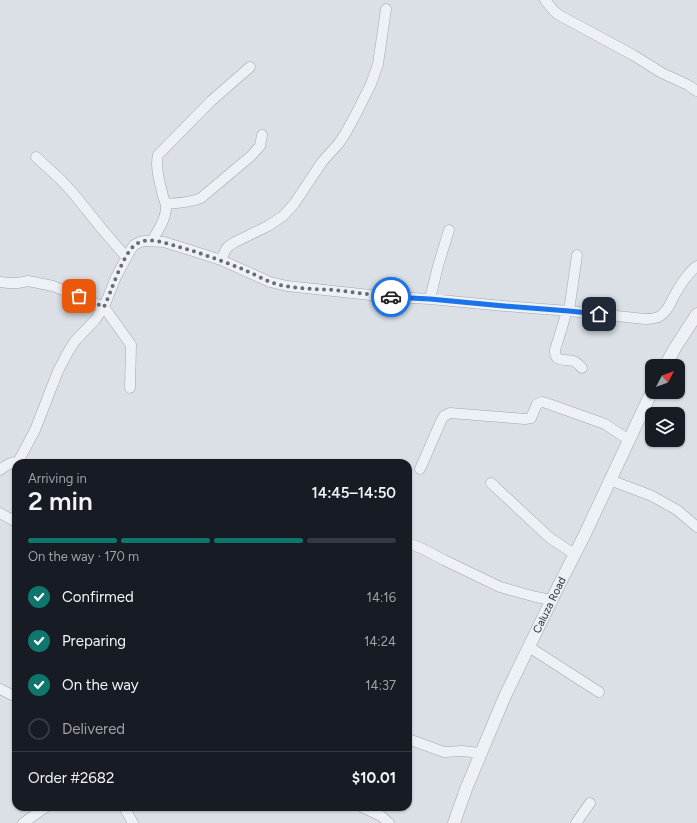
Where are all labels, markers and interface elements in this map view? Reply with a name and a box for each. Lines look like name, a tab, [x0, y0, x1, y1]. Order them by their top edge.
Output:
courier	[371, 277, 411, 317]
pin	[62, 279, 96, 313]
icon: bag	[68, 285, 90, 307]
icon: car	[380, 286, 402, 308]
pin	[582, 297, 616, 331]
icon: home	[588, 303, 610, 325]
north arrow	[645, 359, 685, 399]
map controls	[645, 359, 685, 447]
button: layers	[645, 407, 685, 447]
text: Arriving in	[28, 471, 87, 486]
text: 14:45–14:50	[311, 484, 396, 502]
text: 2 min	[28, 485, 93, 517]
text: On the way · 170 m	[28, 549, 139, 564]
street label: Caluza Road	[530, 575, 569, 636]
icon: check	[28, 586, 50, 608]
text: Confirmed	[62, 588, 134, 606]
text: 14:16	[367, 590, 396, 605]
icon: check	[28, 630, 50, 652]
text: Preparing	[62, 632, 126, 650]
text: 14:24	[364, 634, 396, 649]
icon: check	[28, 674, 50, 696]
text: On the way	[62, 676, 139, 694]
text: 14:37	[365, 678, 396, 693]
text: Delivered	[62, 720, 125, 738]
text: Order #2682	[28, 769, 114, 787]
text: $10.01	[352, 769, 396, 787]

